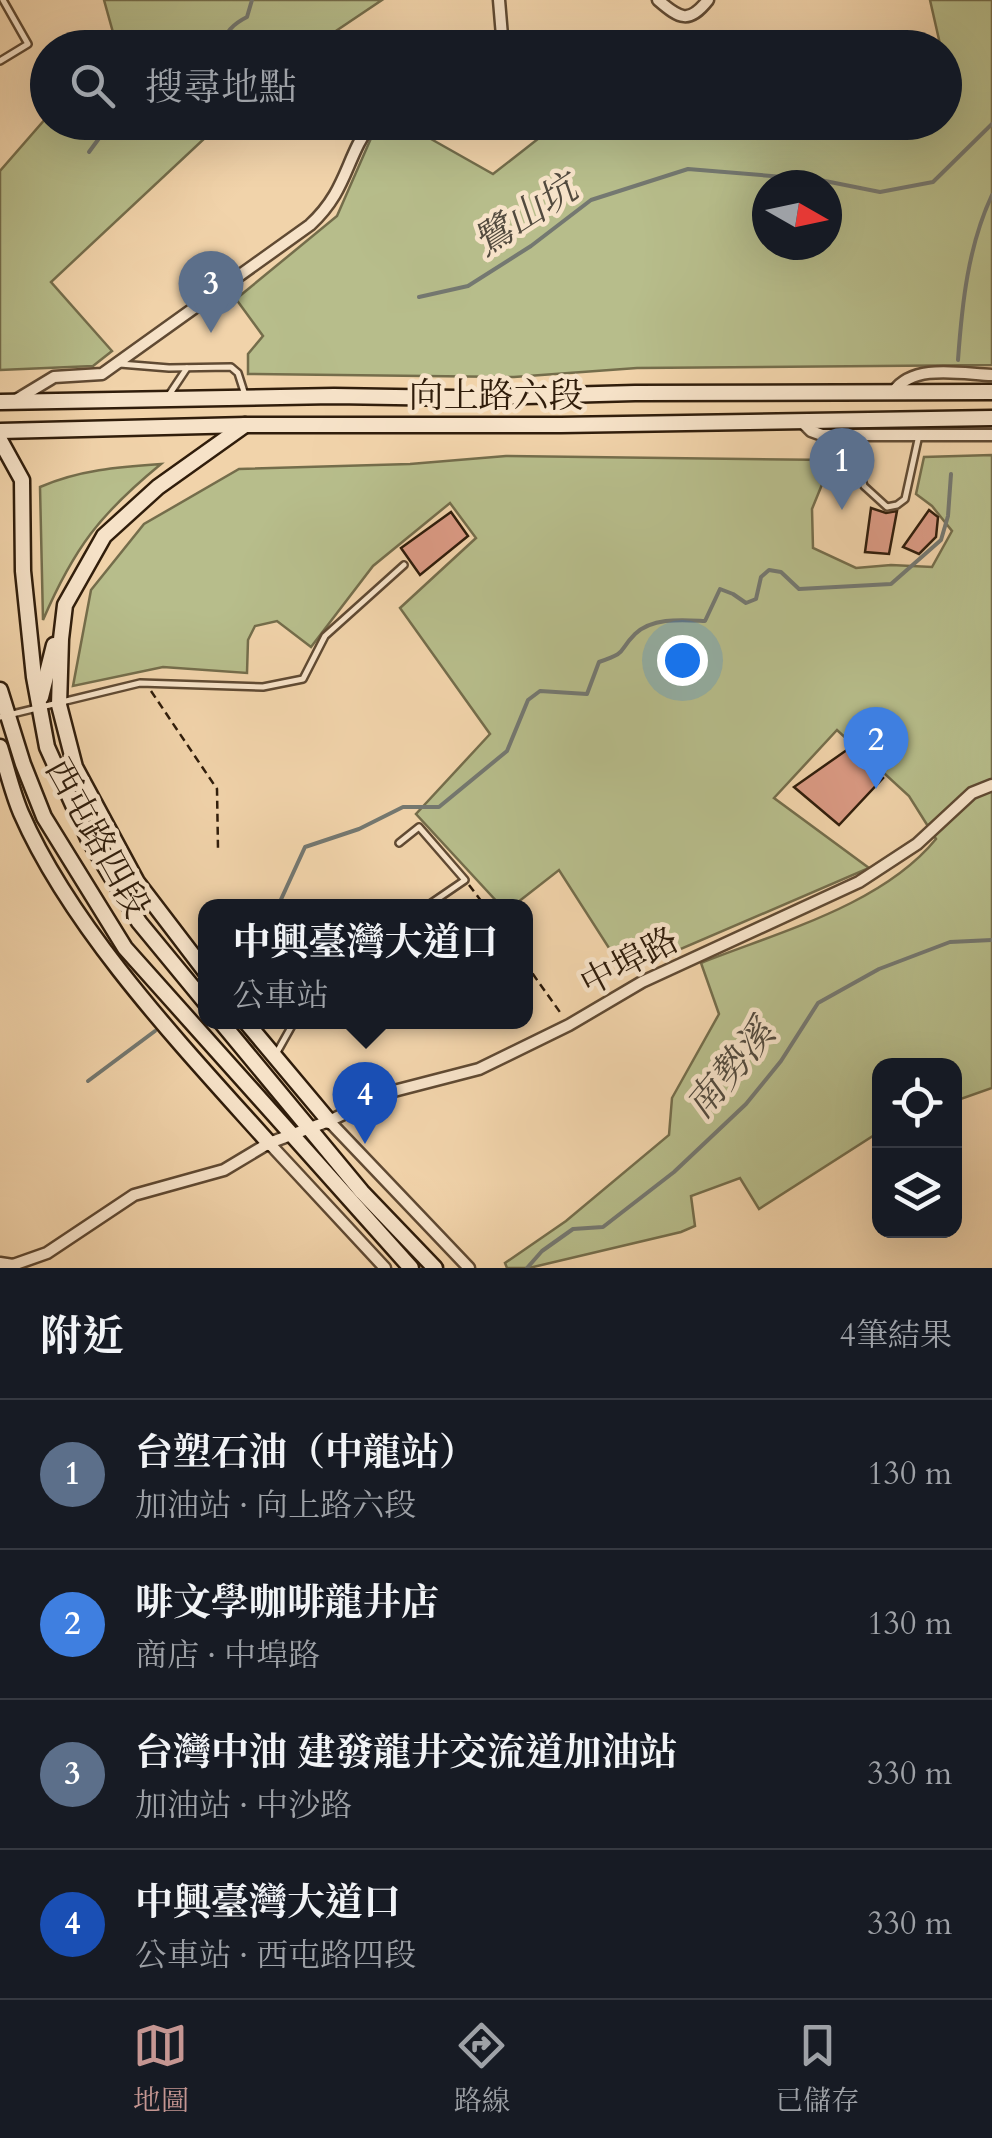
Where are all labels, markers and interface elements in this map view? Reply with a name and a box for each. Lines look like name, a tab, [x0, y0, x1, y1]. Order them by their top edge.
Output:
search box	[30, 30, 962, 140]
icon: search	[65, 58, 120, 113]
text: 搜尋地點	[145, 62, 297, 114]
water label: 鷺山坑	[464, 160, 592, 269]
north arrow	[752, 170, 842, 260]
pin: 3	[178, 250, 244, 333]
street label: 向上路六段	[408, 372, 584, 420]
pin: 1	[810, 428, 874, 510]
your location	[657, 635, 708, 686]
pin: 2	[844, 706, 908, 789]
street label: 西屯路四段	[34, 750, 161, 927]
popup	[198, 899, 533, 1029]
street label: 中埠路	[572, 916, 687, 1008]
text: 中興臺灣大道口	[232, 917, 499, 969]
text: 公車站	[232, 974, 329, 1018]
water label: 南勢溪	[674, 1006, 790, 1130]
map controls	[872, 1058, 962, 1238]
button: locate	[872, 1058, 962, 1148]
pin: 4	[332, 1062, 398, 1144]
button: layers	[872, 1148, 962, 1238]
text: 附近	[40, 1308, 124, 1365]
text: 4筆結果	[840, 1314, 952, 1358]
text: 台塑石油（中龍站）	[135, 1427, 477, 1479]
text: 1	[64, 1452, 81, 1496]
text: 130 m	[867, 1452, 952, 1496]
text: 加油站 · 向上路六段	[135, 1484, 416, 1528]
text: 啡文學咖啡龍井店	[135, 1577, 439, 1629]
text: 2	[64, 1602, 81, 1646]
text: 130 m	[867, 1602, 952, 1646]
text: 商店 · 中埠路	[135, 1634, 320, 1678]
text: 台灣中油 建發龍井交流道加油站	[135, 1727, 677, 1779]
text: 3	[64, 1752, 81, 1796]
text: 330 m	[867, 1752, 952, 1796]
text: 加油站 · 中沙路	[135, 1784, 352, 1828]
text: 中興臺灣大道口	[135, 1877, 401, 1929]
text: 4	[64, 1902, 81, 1946]
text: 330 m	[867, 1902, 952, 1946]
text: 公車站 · 西屯路四段	[135, 1934, 416, 1978]
tab: 地圖	[133, 2018, 189, 2120]
tab: 路線	[454, 2018, 510, 2120]
tab: 已儲存	[775, 2018, 859, 2120]

